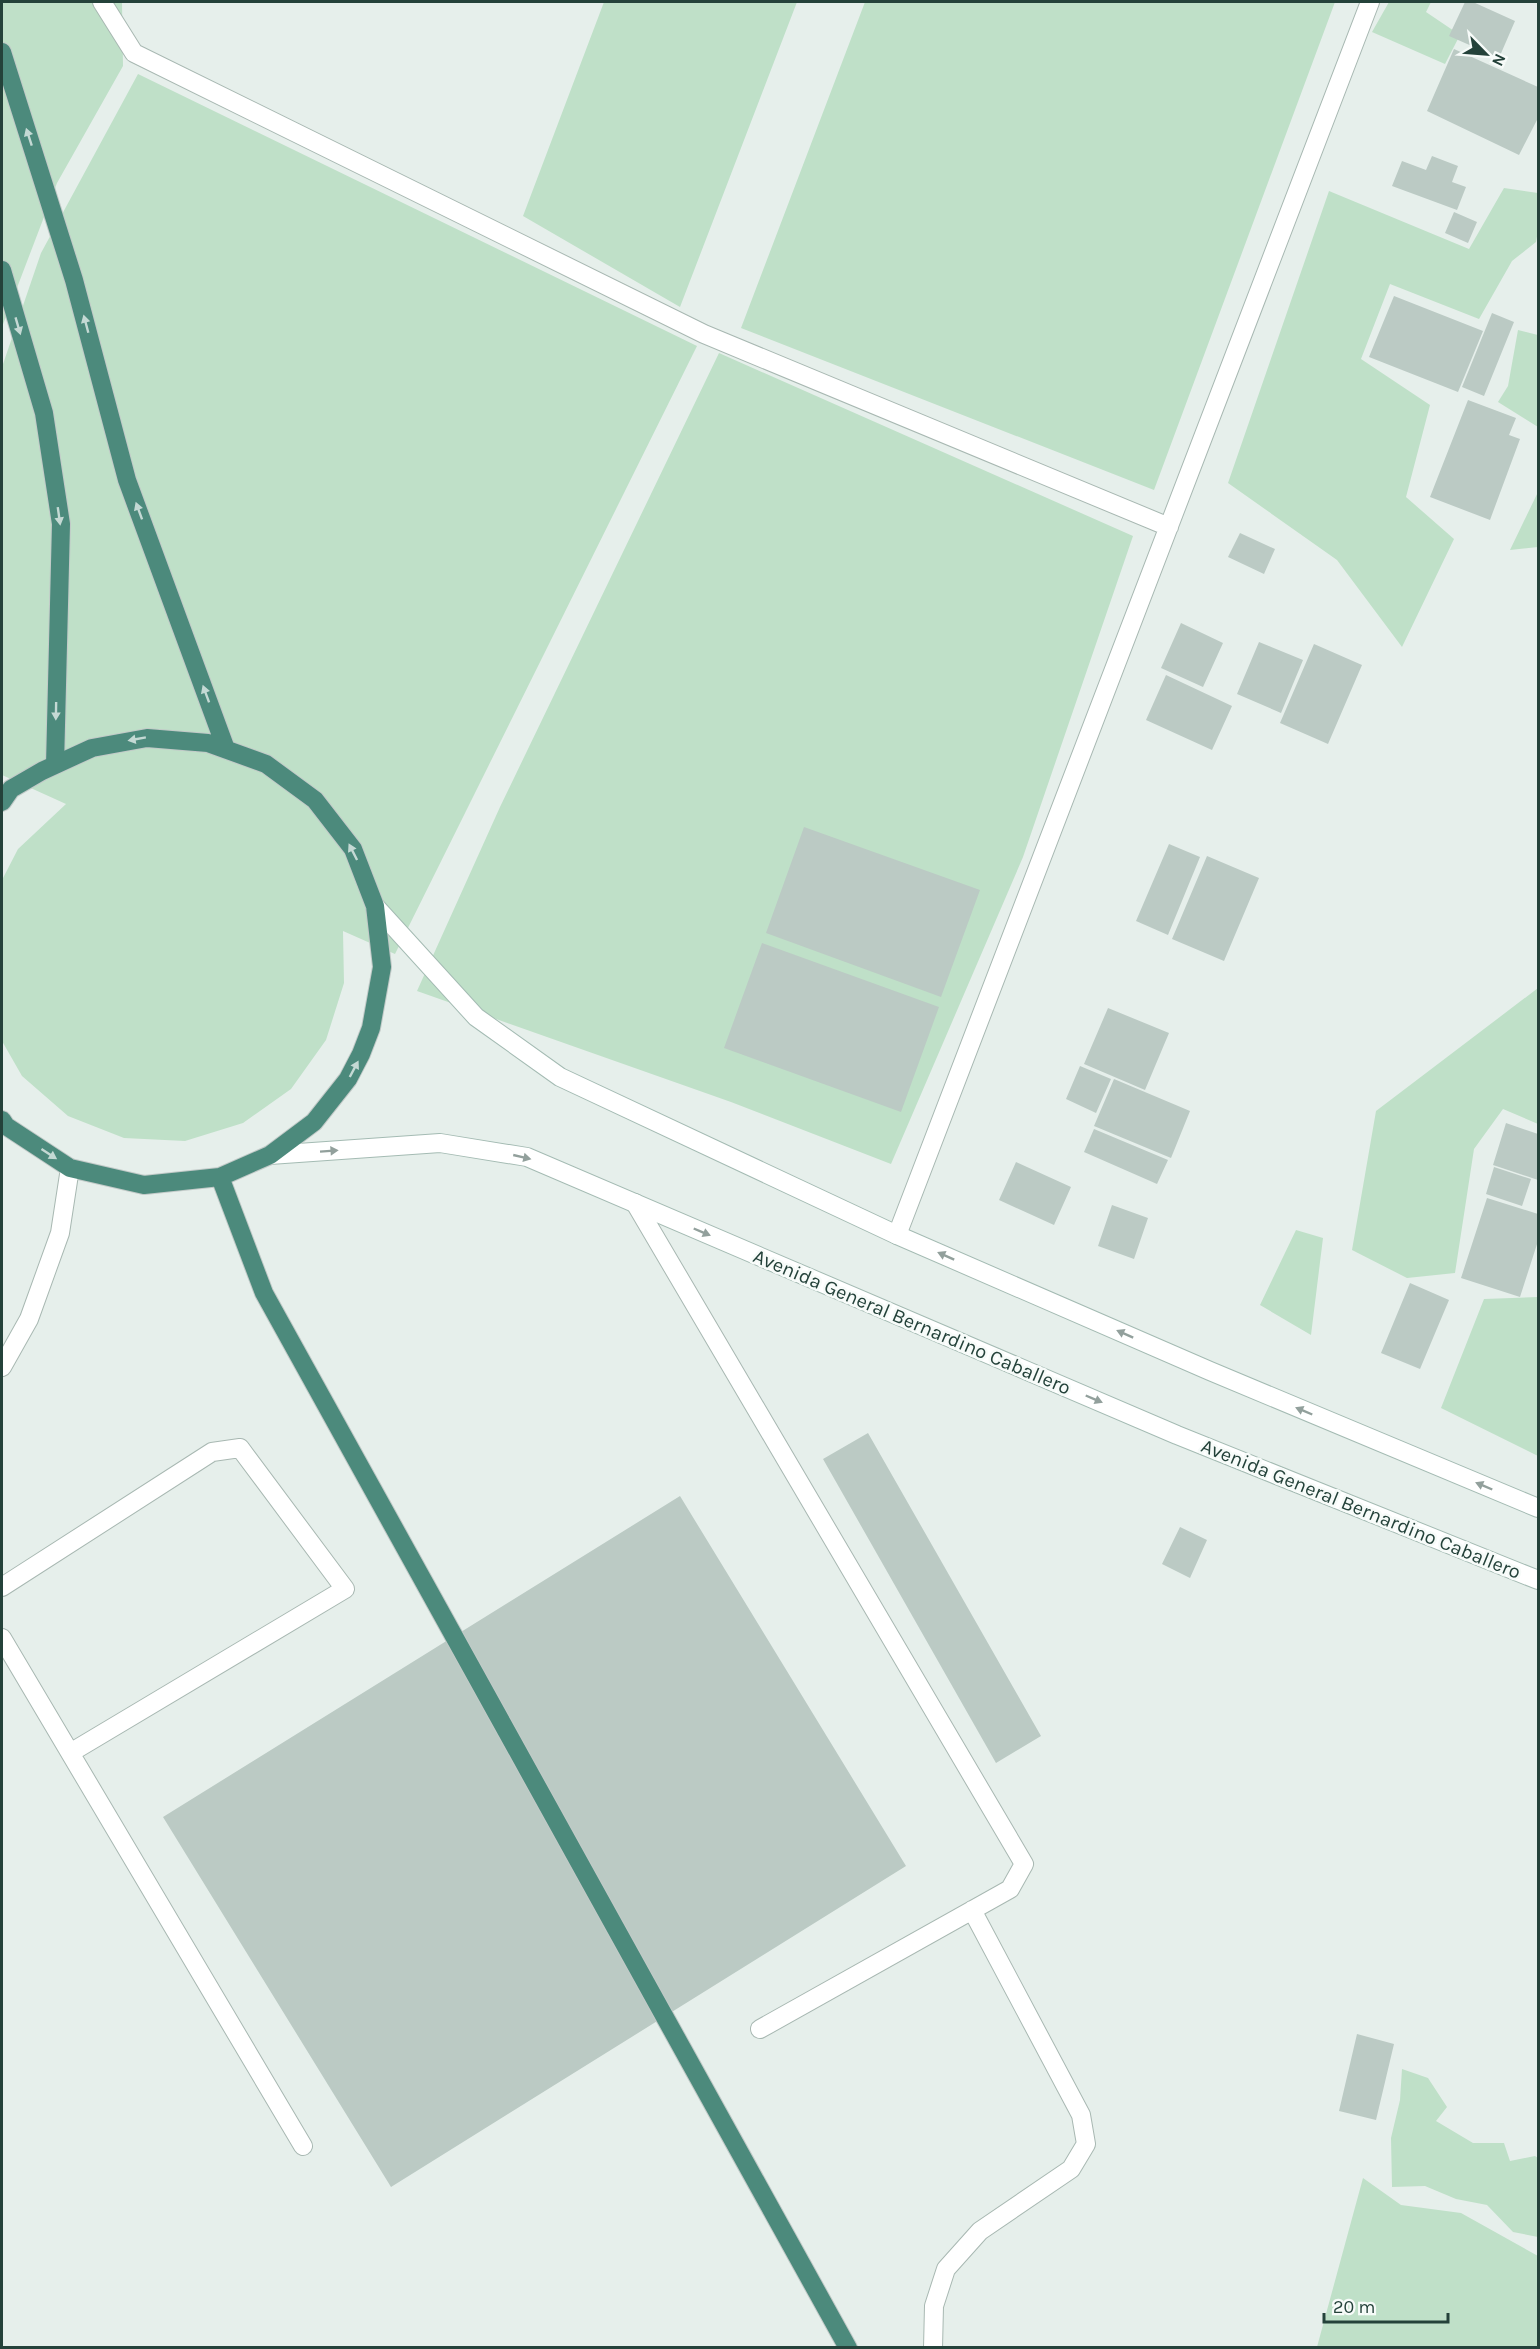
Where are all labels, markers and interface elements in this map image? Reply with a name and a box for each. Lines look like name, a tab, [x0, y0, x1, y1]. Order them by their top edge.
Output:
north arrow	[1456, 24, 1516, 84]
text: N	[1488, 51, 1510, 69]
one-way arrow	[24, 128, 33, 146]
one-way arrow	[80, 315, 90, 333]
one-way arrow	[14, 317, 23, 335]
one-way arrow	[133, 502, 143, 520]
one-way arrow	[55, 507, 64, 526]
one-way arrow	[201, 685, 210, 703]
one-way arrow	[51, 702, 61, 721]
one-way arrow	[128, 735, 147, 744]
one-way arrow	[348, 843, 358, 860]
one-way arrow	[349, 1060, 359, 1077]
one-way arrow	[319, 1146, 338, 1156]
one-way arrow	[40, 1148, 57, 1159]
one-way arrow	[513, 1152, 531, 1162]
one-way arrow	[693, 1228, 711, 1237]
street label: Avenida General Bernardino Caballero	[750, 1244, 1074, 1400]
one-way arrow	[937, 1251, 955, 1261]
one-way arrow	[1116, 1329, 1134, 1339]
one-way arrow	[1085, 1395, 1102, 1404]
one-way arrow	[1295, 1406, 1313, 1416]
street label: Avenida General Bernardino Caballero	[1198, 1434, 1524, 1584]
one-way arrow	[1475, 1481, 1493, 1491]
scale bar	[1324, 2286, 1448, 2324]
text: 20 m	[1333, 2296, 1375, 2318]

